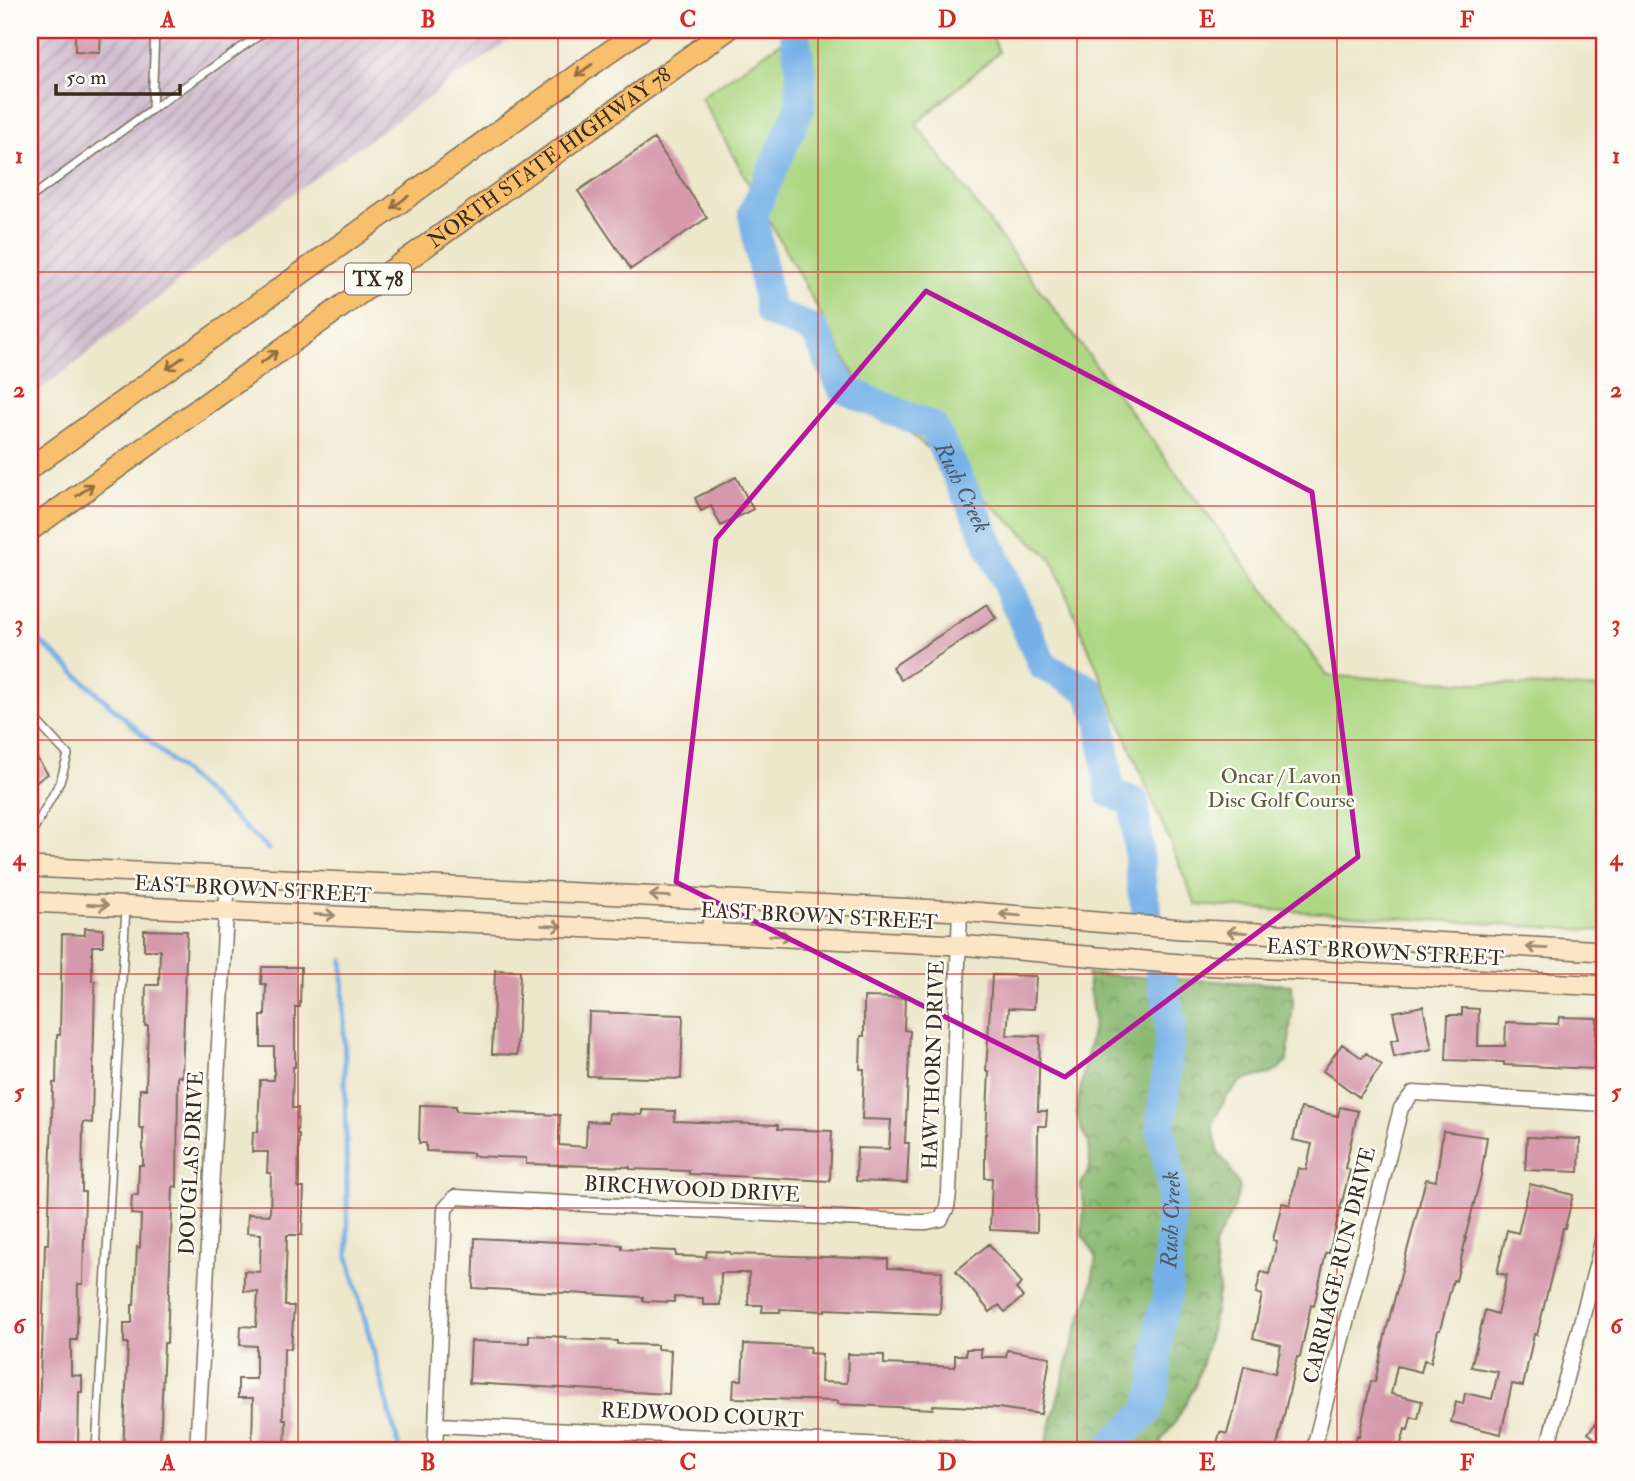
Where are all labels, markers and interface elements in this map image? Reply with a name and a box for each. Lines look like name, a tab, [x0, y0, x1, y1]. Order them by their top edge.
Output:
text: A	[160, 5, 176, 34]
text: B	[420, 5, 436, 34]
text: C	[680, 5, 696, 34]
text: D	[938, 5, 956, 34]
text: E	[1199, 5, 1216, 34]
text: F	[1460, 5, 1475, 34]
scale bar	[56, 52, 180, 96]
street label: NORTH STATE HIGHWAY 78	[422, 61, 677, 254]
one-way arrow	[575, 62, 594, 77]
text: 50 m	[66, 64, 107, 91]
text: 1	[15, 141, 23, 170]
text: 1	[1612, 141, 1620, 170]
one-way arrow	[391, 195, 410, 209]
road number: TX 78	[345, 264, 411, 294]
one-way arrow	[259, 350, 278, 364]
one-way arrow	[166, 356, 185, 371]
text: 2	[13, 375, 25, 404]
text: 2	[1610, 375, 1622, 404]
water label: Rush Creek	[927, 436, 997, 537]
one-way arrow	[75, 483, 94, 498]
text: 3	[15, 609, 23, 638]
text: 3	[1612, 609, 1620, 638]
park label: Oncar / Lavon Disc Golf Course	[1207, 763, 1355, 814]
text: 4	[12, 843, 27, 872]
text: 4	[1609, 843, 1624, 872]
street label: EAST BROWN STREET	[134, 870, 373, 909]
one-way arrow	[649, 889, 672, 902]
street label: EAST BROWN STREET	[700, 897, 939, 936]
one-way arrow	[86, 898, 109, 911]
one-way arrow	[999, 908, 1021, 921]
one-way arrow	[313, 909, 336, 922]
one-way arrow	[541, 919, 564, 932]
one-way arrow	[1225, 925, 1248, 938]
one-way arrow	[768, 930, 791, 943]
street label: EAST BROWN STREET	[1266, 933, 1505, 972]
one-way arrow	[1526, 941, 1549, 954]
street label: HAWTHORN DRIVE	[916, 960, 951, 1170]
street label: DOUGLAS DRIVE	[173, 1070, 210, 1256]
text: 5	[14, 1077, 25, 1106]
text: 5	[1611, 1077, 1622, 1106]
street label: CARRIAGE RUN DRIVE	[1297, 1144, 1382, 1386]
water label: Rush Creek	[1154, 1168, 1187, 1270]
street label: BIRCHWOOD DRIVE	[583, 1170, 801, 1209]
text: 6	[13, 1311, 27, 1340]
text: 6	[1610, 1311, 1624, 1340]
street label: REDWOOD COURT	[600, 1397, 805, 1434]
text: A	[160, 1448, 176, 1477]
text: B	[420, 1448, 436, 1477]
text: C	[680, 1448, 696, 1477]
text: D	[938, 1448, 956, 1477]
text: E	[1199, 1448, 1216, 1477]
text: F	[1460, 1448, 1475, 1477]

